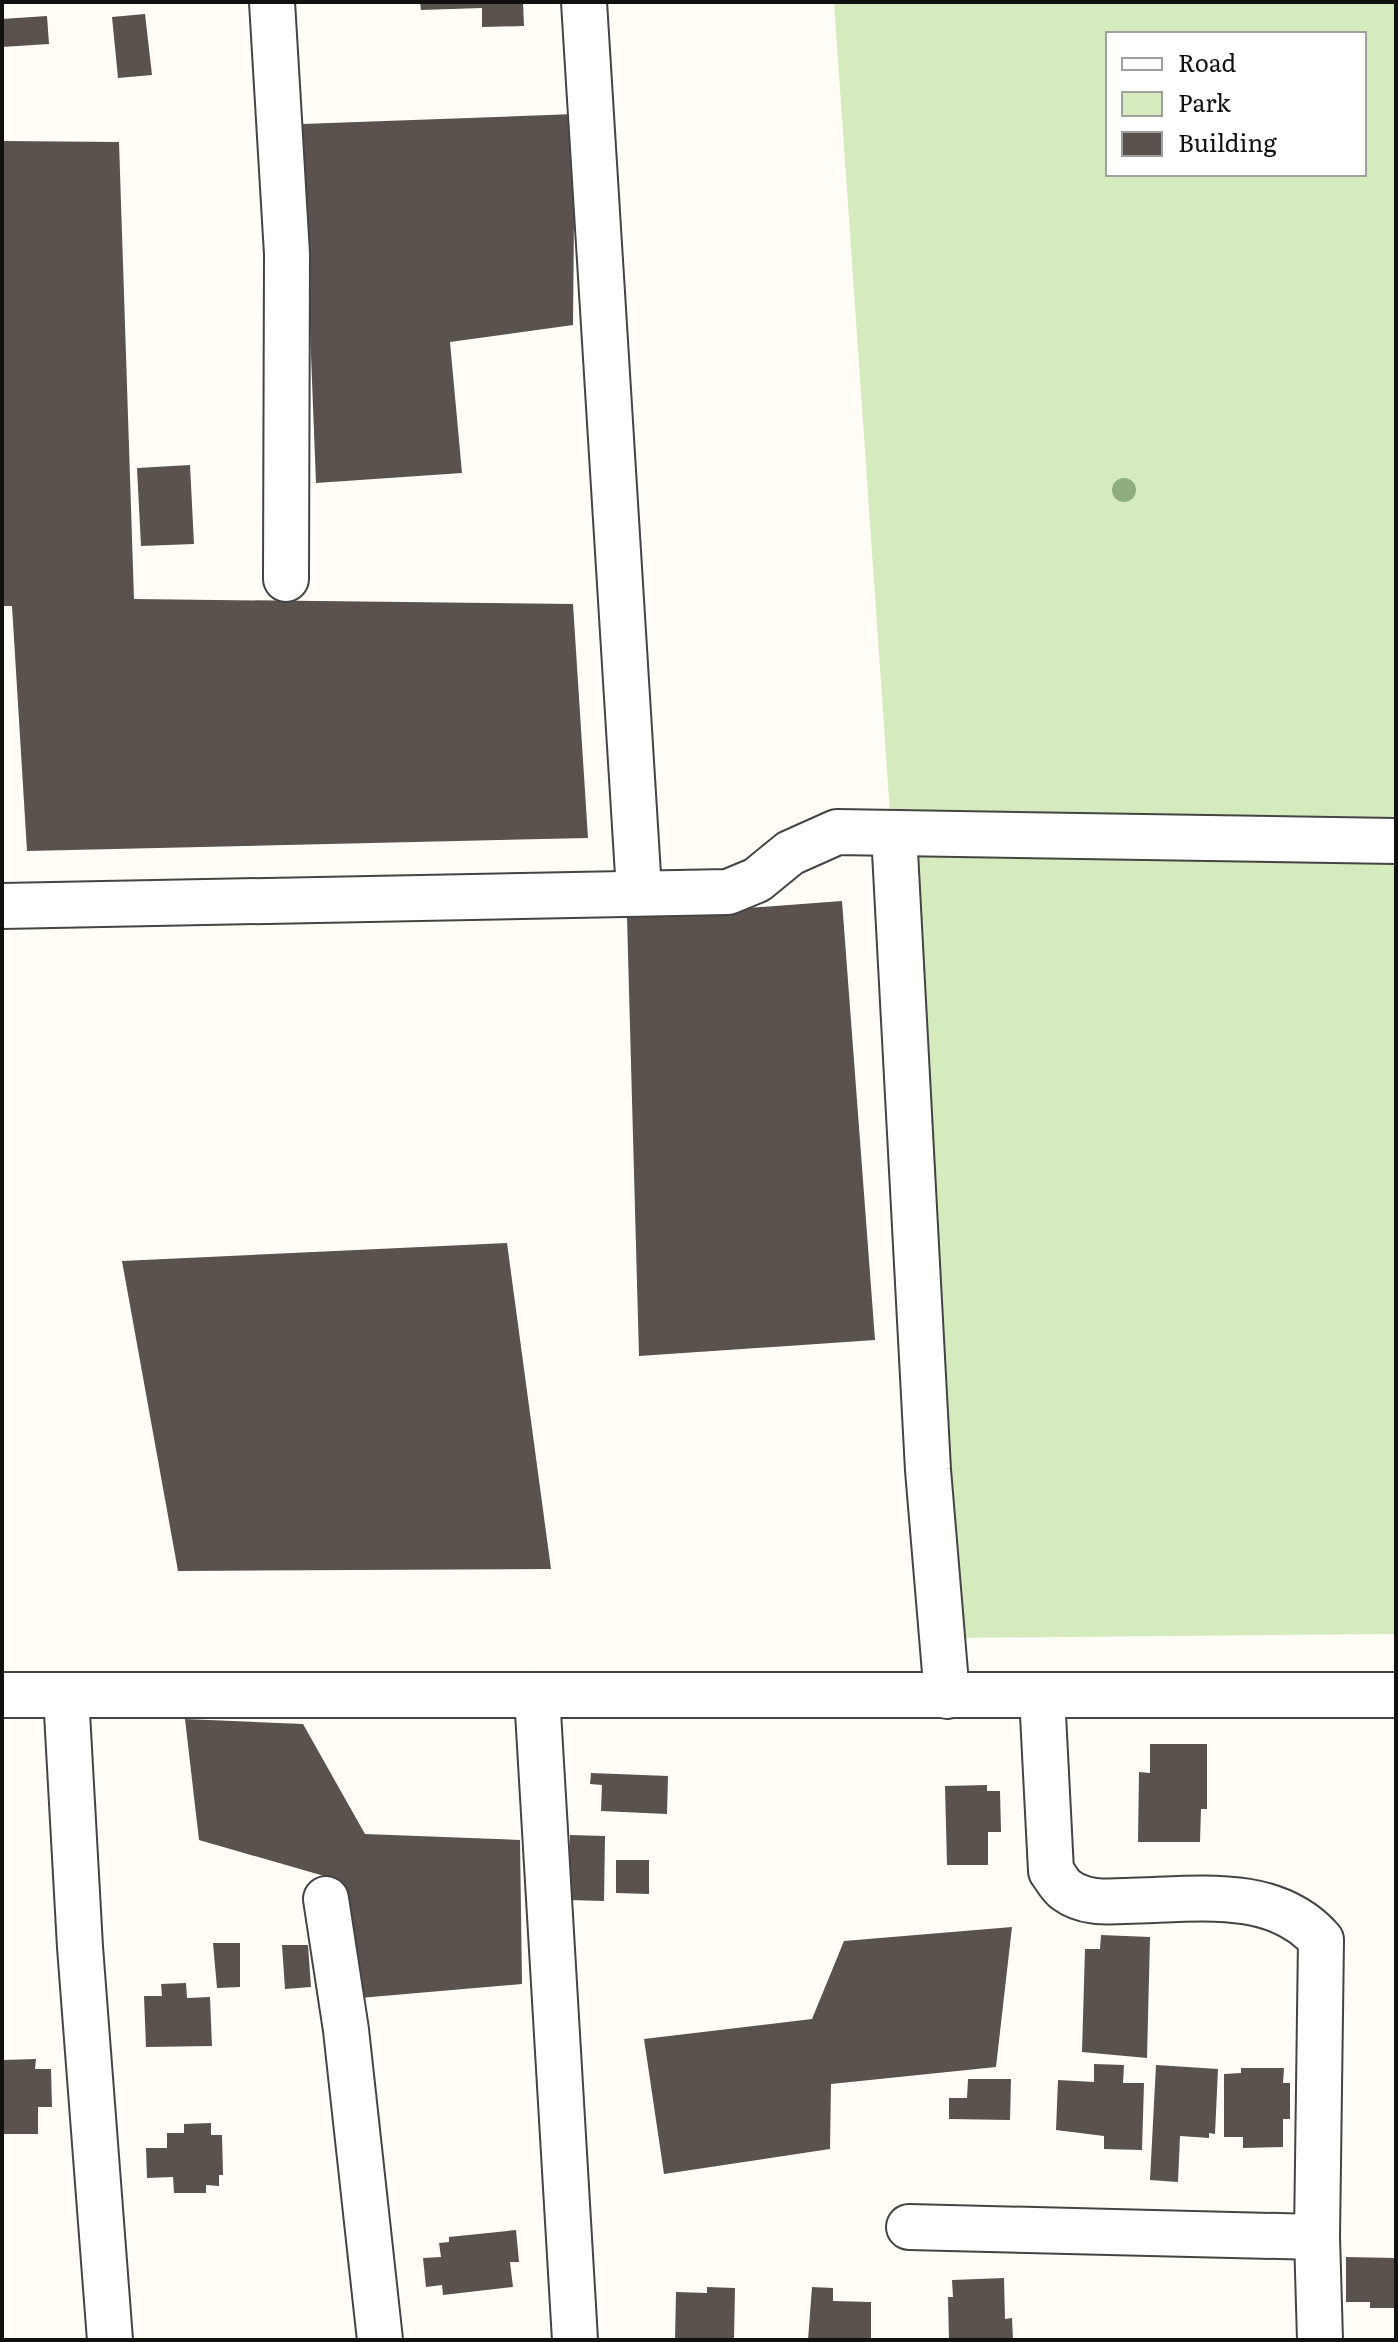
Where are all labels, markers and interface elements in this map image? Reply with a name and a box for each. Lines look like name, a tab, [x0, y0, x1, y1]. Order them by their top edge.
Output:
legend	[1106, 32, 1366, 176]
text: Road	[1178, 44, 1237, 79]
text: Park	[1178, 84, 1231, 119]
text: Building	[1178, 124, 1277, 159]

